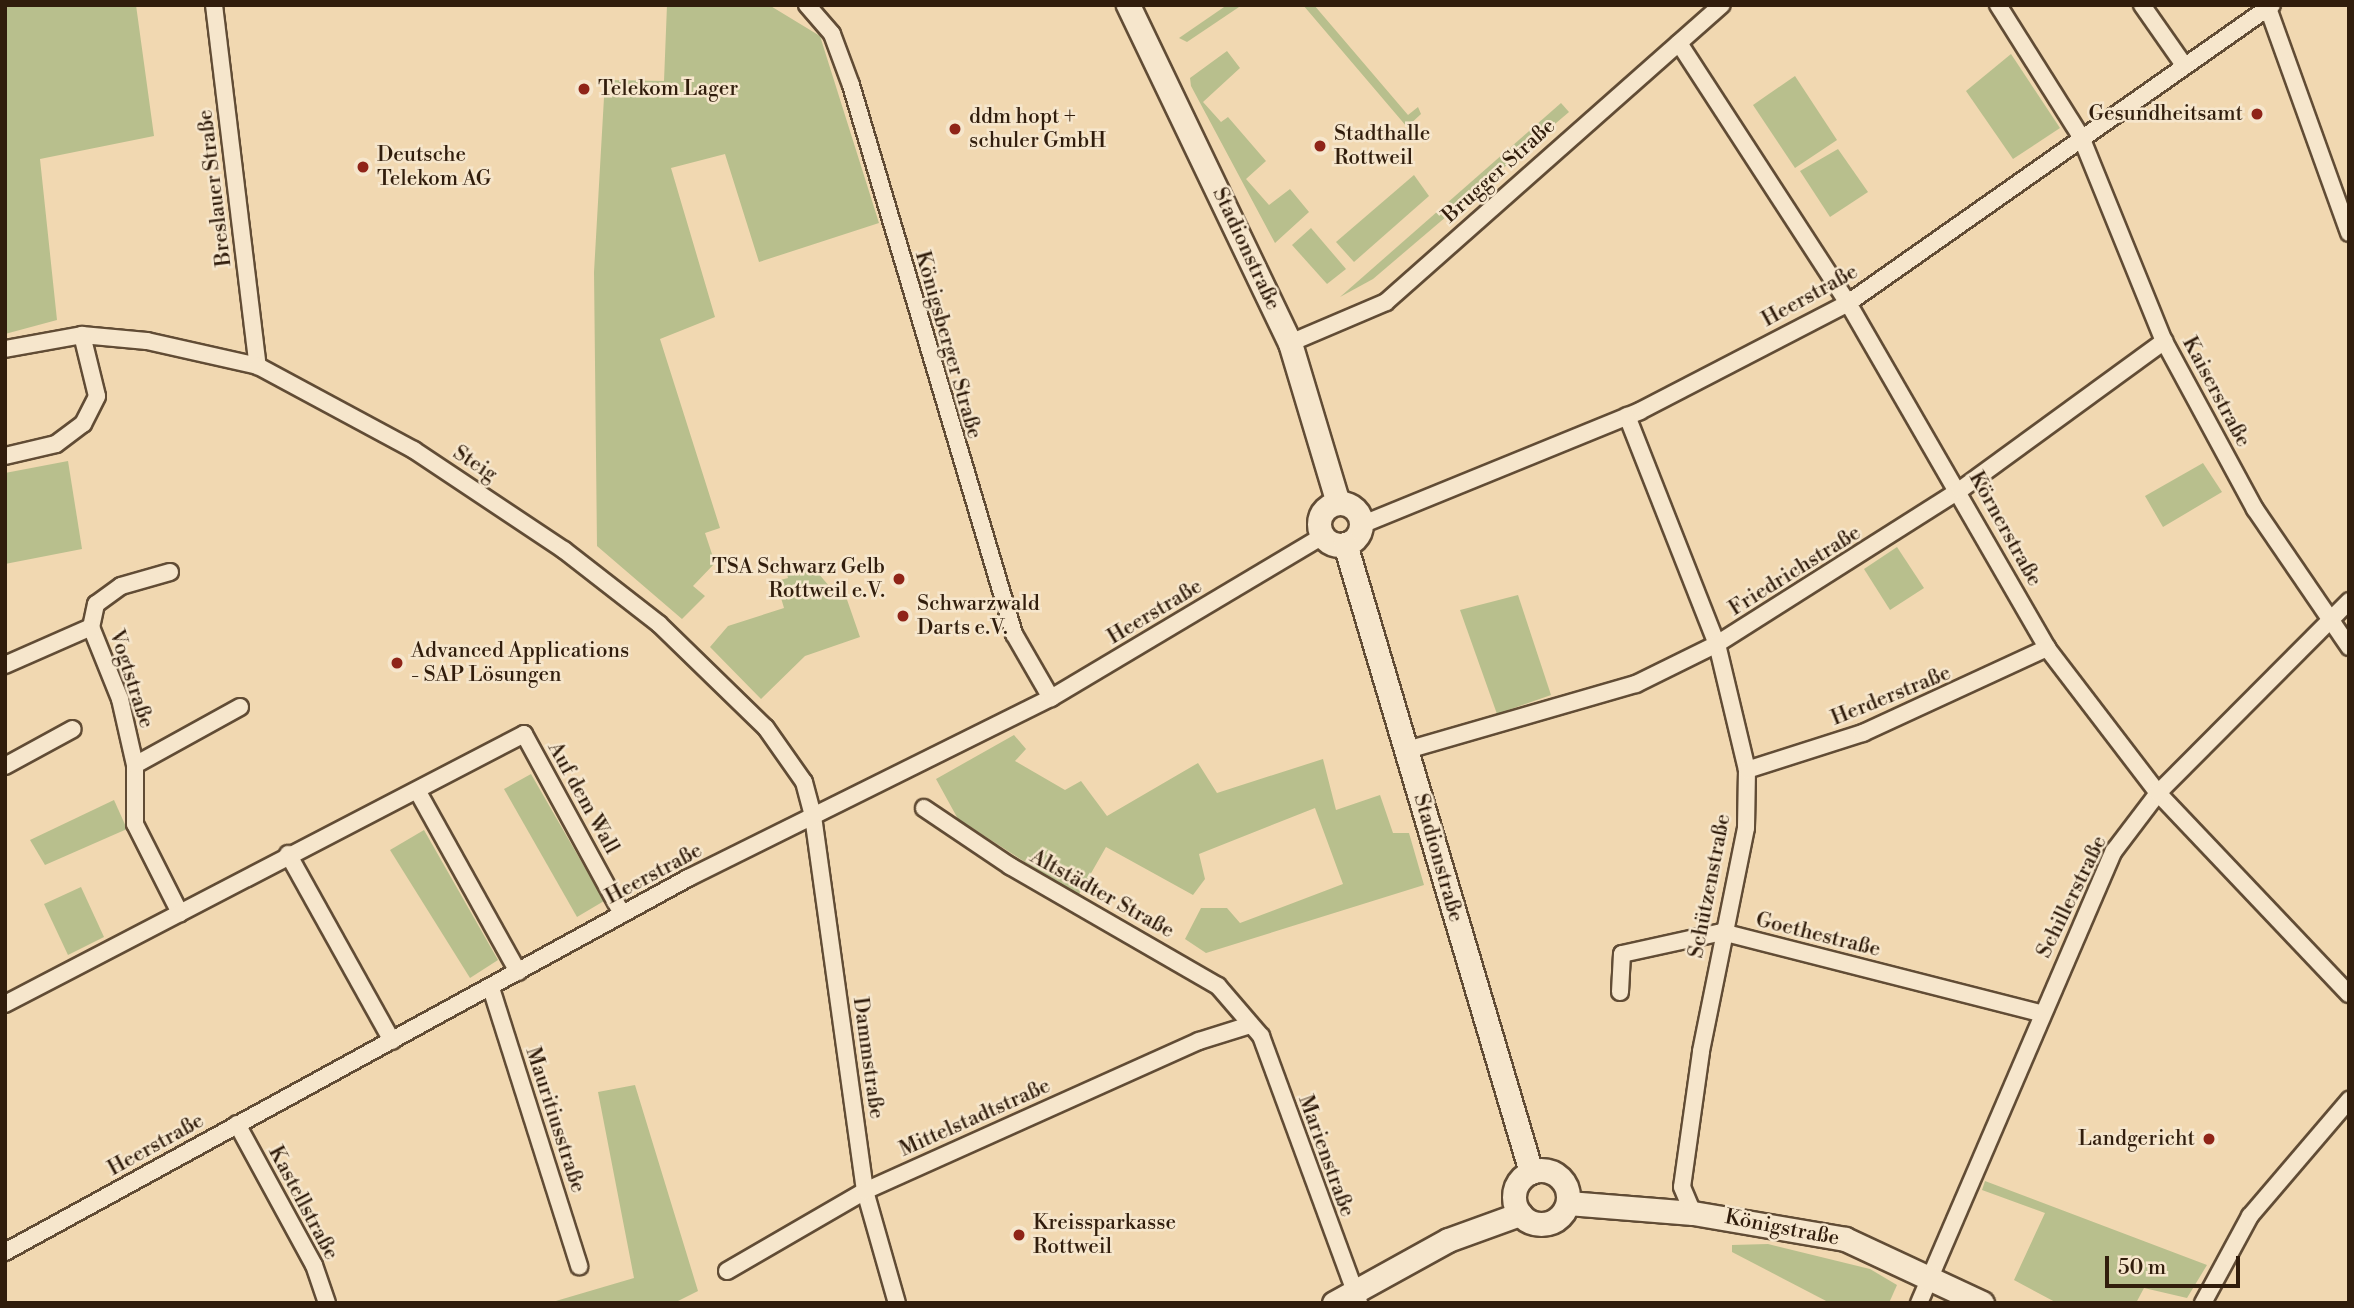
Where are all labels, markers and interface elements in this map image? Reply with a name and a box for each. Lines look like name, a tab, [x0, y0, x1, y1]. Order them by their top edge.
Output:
place label: Telekom Lager	[598, 76, 738, 102]
marker: Telekom Lager	[576, 81, 592, 97]
place label: Gesundheitsamt	[2088, 101, 2243, 127]
place label: ddm hopt + schuler GmbH	[969, 104, 1106, 154]
marker: Gesundheitsamt	[2249, 106, 2265, 122]
street label: Breslauer Straße	[193, 108, 237, 268]
street label: Brugger Straße	[1437, 114, 1561, 228]
marker: ddm hopt + schuler GmbH	[947, 121, 963, 137]
place label: Stadthalle Rottweil	[1334, 121, 1430, 171]
marker: Stadthalle Rottweil	[1312, 138, 1328, 154]
place label: Deutsche Telekom AG	[377, 142, 491, 192]
marker: Deutsche Telekom AG	[355, 159, 371, 175]
street label: Stadionstraße	[1207, 184, 1285, 314]
street label: Königsberger Straße	[909, 248, 987, 442]
street label: Heerstraße	[1758, 259, 1862, 333]
street label: Kaiserstraße	[2176, 332, 2256, 452]
street label: Steig	[448, 440, 502, 488]
street label: Körnerstraße	[1963, 467, 2047, 591]
street label: Friedrichstraße	[1724, 520, 1866, 622]
place label: TSA Schwarz Gelb Rottweil e.V.	[712, 554, 885, 604]
marker: TSA Schwarz Gelb Rottweil e.V.	[891, 571, 907, 587]
street label: Heerstraße	[1103, 574, 1207, 650]
place label: Schwarzwald Darts e.V.	[917, 591, 1040, 641]
marker: Schwarzwald Darts e.V.	[895, 608, 911, 624]
street label: Vogtstraße	[103, 627, 159, 731]
place label: Advanced Applications - SAP Lösungen	[411, 638, 629, 688]
marker: Advanced Applications - SAP Lösungen	[389, 655, 405, 671]
street label: Herderstraße	[1828, 661, 1954, 731]
street label: Auf dem Wall	[542, 738, 624, 858]
street label: Stadionstraße	[1408, 791, 1468, 925]
street label: Schützenstraße	[1684, 812, 1736, 960]
street label: Schillerstraße	[2032, 832, 2112, 962]
street label: Heerstraße	[601, 838, 707, 910]
street label: Altstädter Straße	[1026, 844, 1178, 944]
street label: Goethestraße	[1753, 907, 1883, 963]
street label: Dammstraße	[847, 996, 889, 1120]
street label: Mauritiusstraße	[520, 1044, 590, 1196]
street label: Mittelstadtstraße	[896, 1073, 1054, 1163]
street label: Marienstraße	[1292, 1092, 1360, 1220]
street label: Heerstraße	[104, 1108, 208, 1182]
place label: Landgericht	[2078, 1126, 2195, 1152]
marker: Landgericht	[2201, 1131, 2217, 1147]
street label: Kastellstraße	[262, 1142, 344, 1264]
street label: Königstraße	[1723, 1205, 1841, 1251]
place label: Kreissparkasse Rottweil	[1033, 1210, 1176, 1260]
marker: Kreissparkasse Rottweil	[1011, 1227, 1027, 1243]
scale bar	[2109, 1242, 2244, 1286]
text: 50 m	[2118, 1255, 2166, 1281]

